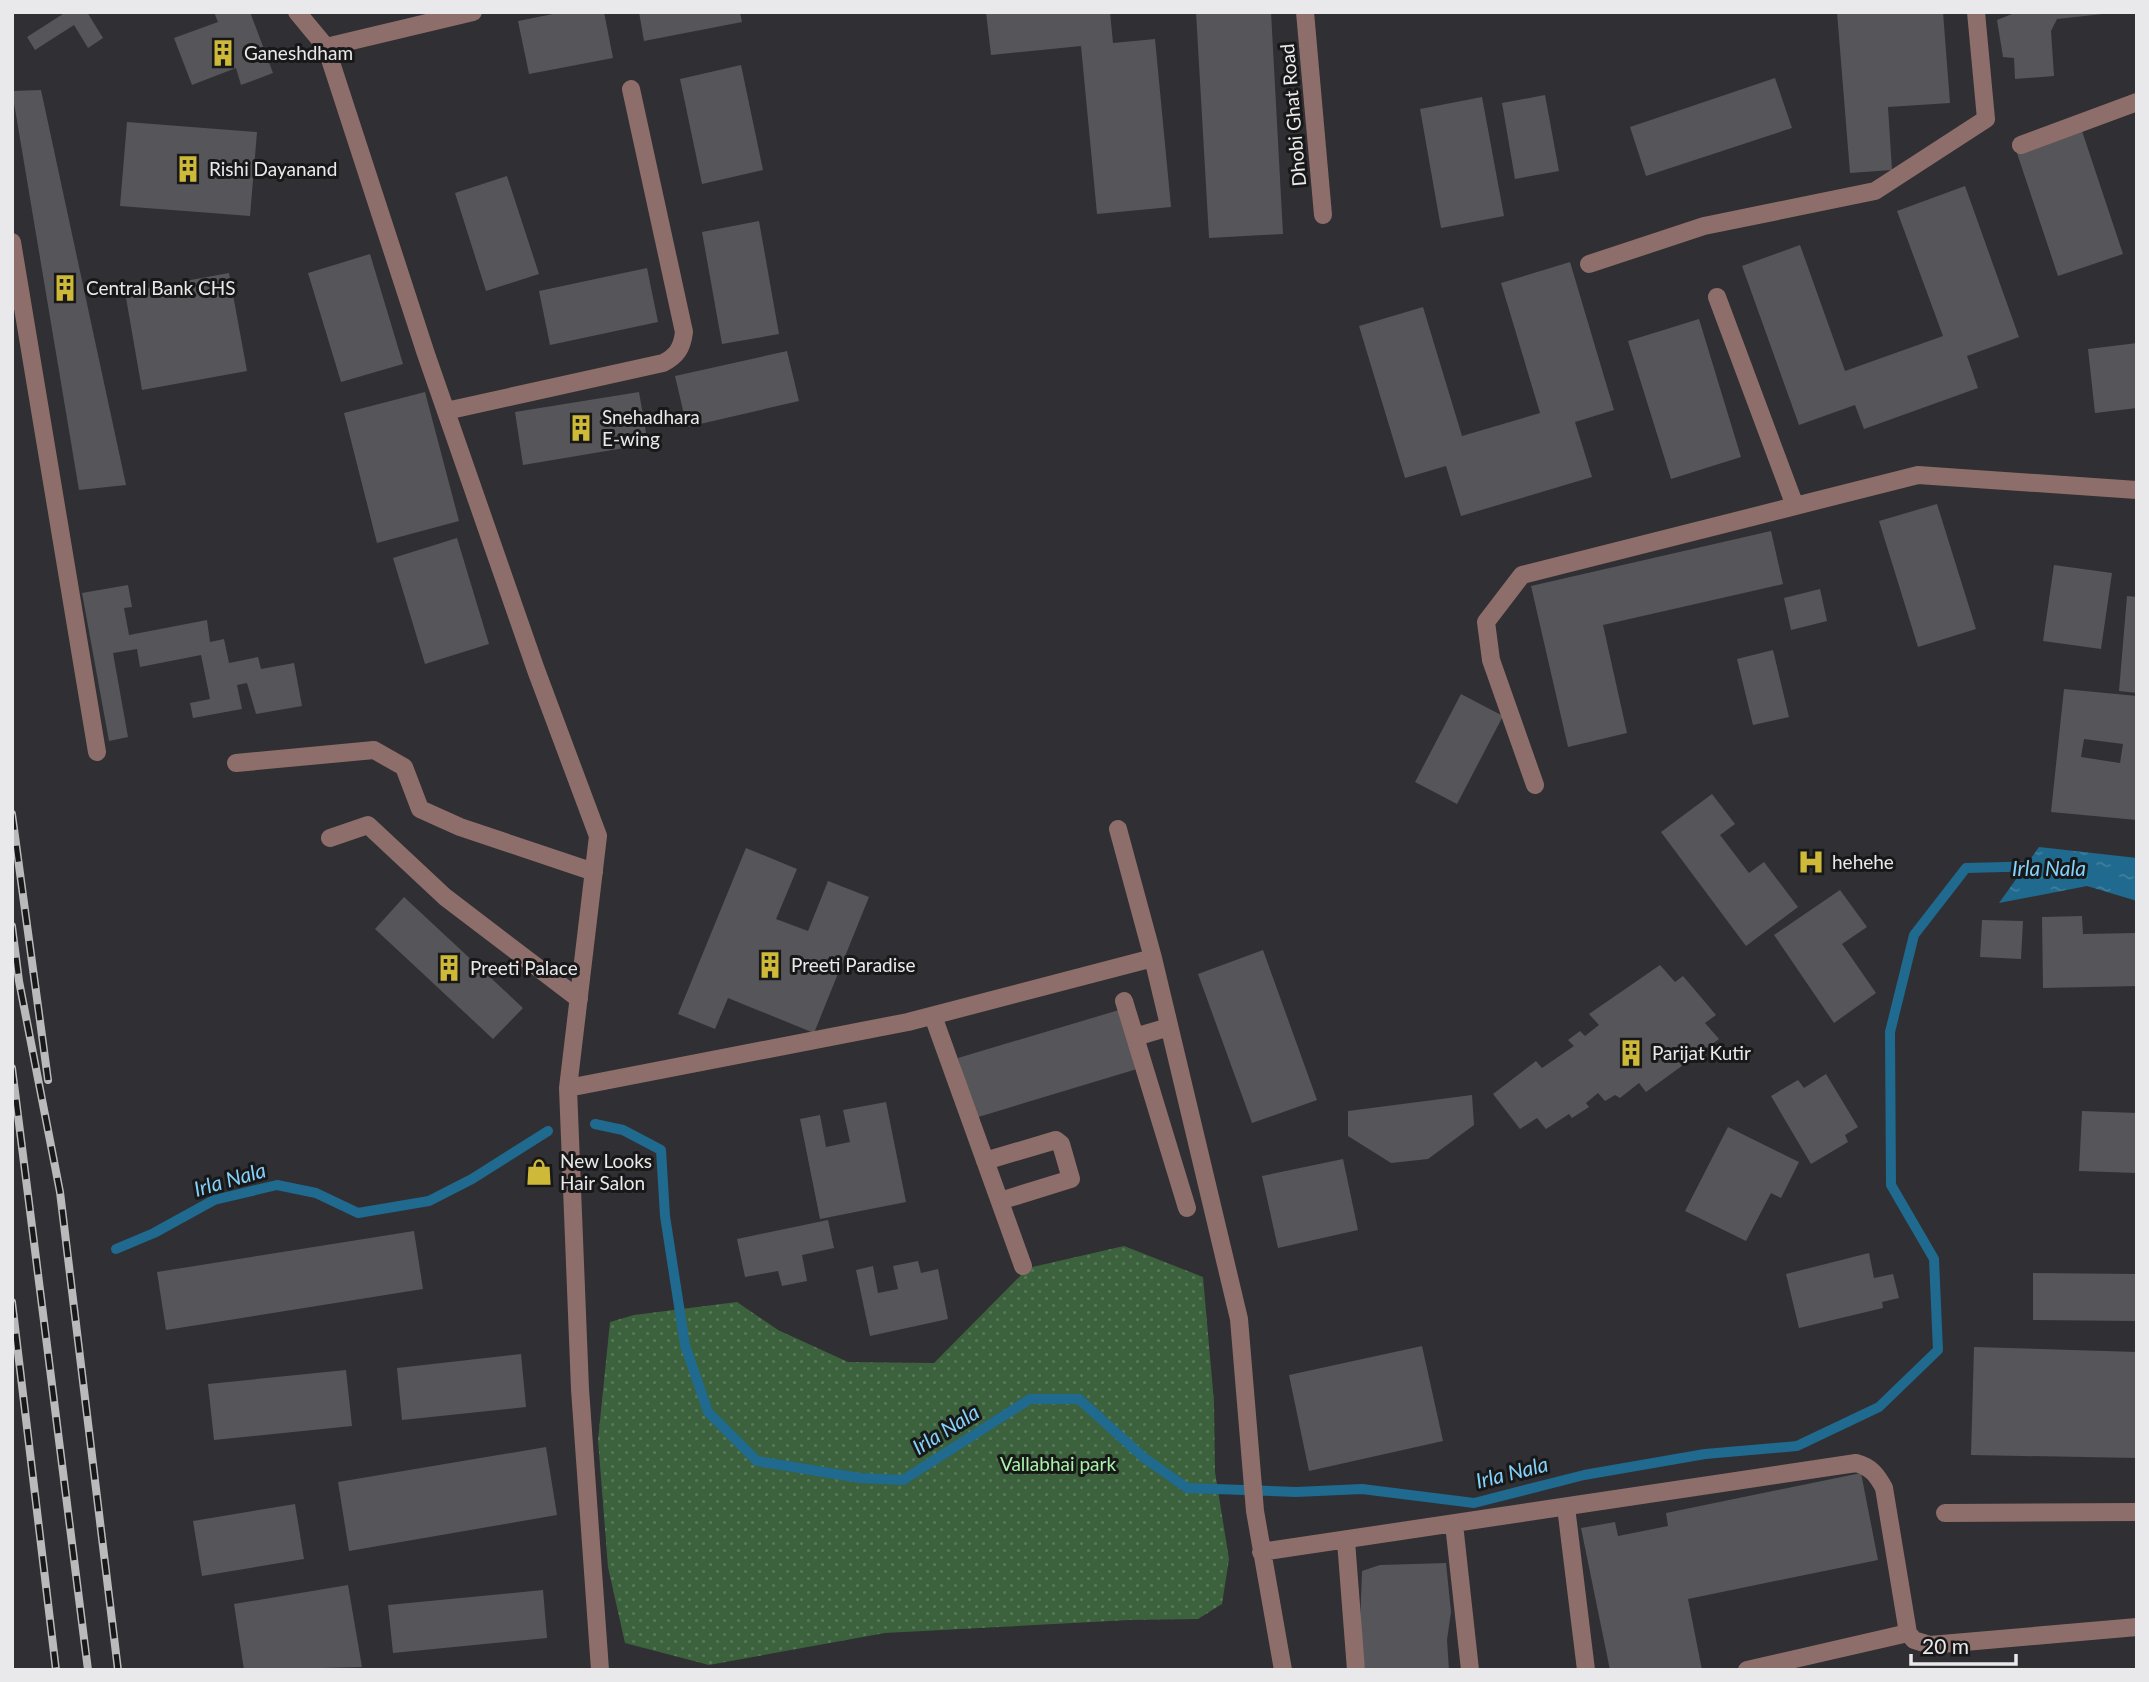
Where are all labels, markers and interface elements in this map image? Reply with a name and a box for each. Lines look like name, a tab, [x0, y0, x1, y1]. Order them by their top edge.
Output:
building icon: Ganeshdham	[208, 38, 238, 68]
place label: Ganeshdham	[244, 41, 353, 64]
street label: Dhobi Ghat Road	[1275, 43, 1310, 187]
building icon: Rishi Dayanand	[173, 154, 203, 184]
place label: Rishi Dayanand	[209, 157, 337, 180]
building icon: Central Bank CHS	[50, 273, 80, 303]
place label: Central Bank CHS	[86, 276, 236, 299]
place label: Snehadhara E-wing	[602, 405, 700, 450]
building icon: Snehadhara E-wing	[566, 413, 596, 443]
hospital icon: hehehe	[1796, 847, 1826, 877]
place label: hehehe	[1832, 850, 1894, 873]
water label: Irla Nala	[2012, 855, 2086, 880]
building icon: Preeti Paradise	[755, 950, 785, 980]
building icon: Preeti Palace	[434, 953, 464, 983]
place label: Preeti Paradise	[791, 953, 916, 976]
place label: Preeti Palace	[470, 956, 578, 979]
building icon: Parijat Kutir	[1616, 1038, 1646, 1068]
place label: Parijat Kutir	[1652, 1041, 1751, 1064]
place label: New Looks Hair Salon	[560, 1149, 652, 1194]
water label: Irla Nala	[191, 1156, 268, 1201]
shop icon: New Looks Hair Salon	[524, 1157, 554, 1187]
water label: Irla Nala	[907, 1399, 983, 1459]
water label: Irla Nala	[1473, 1450, 1550, 1493]
park label: Vallabhai park	[1000, 1452, 1116, 1475]
scale bar	[1911, 1622, 2016, 1666]
text: 20 m	[1922, 1633, 1969, 1658]

